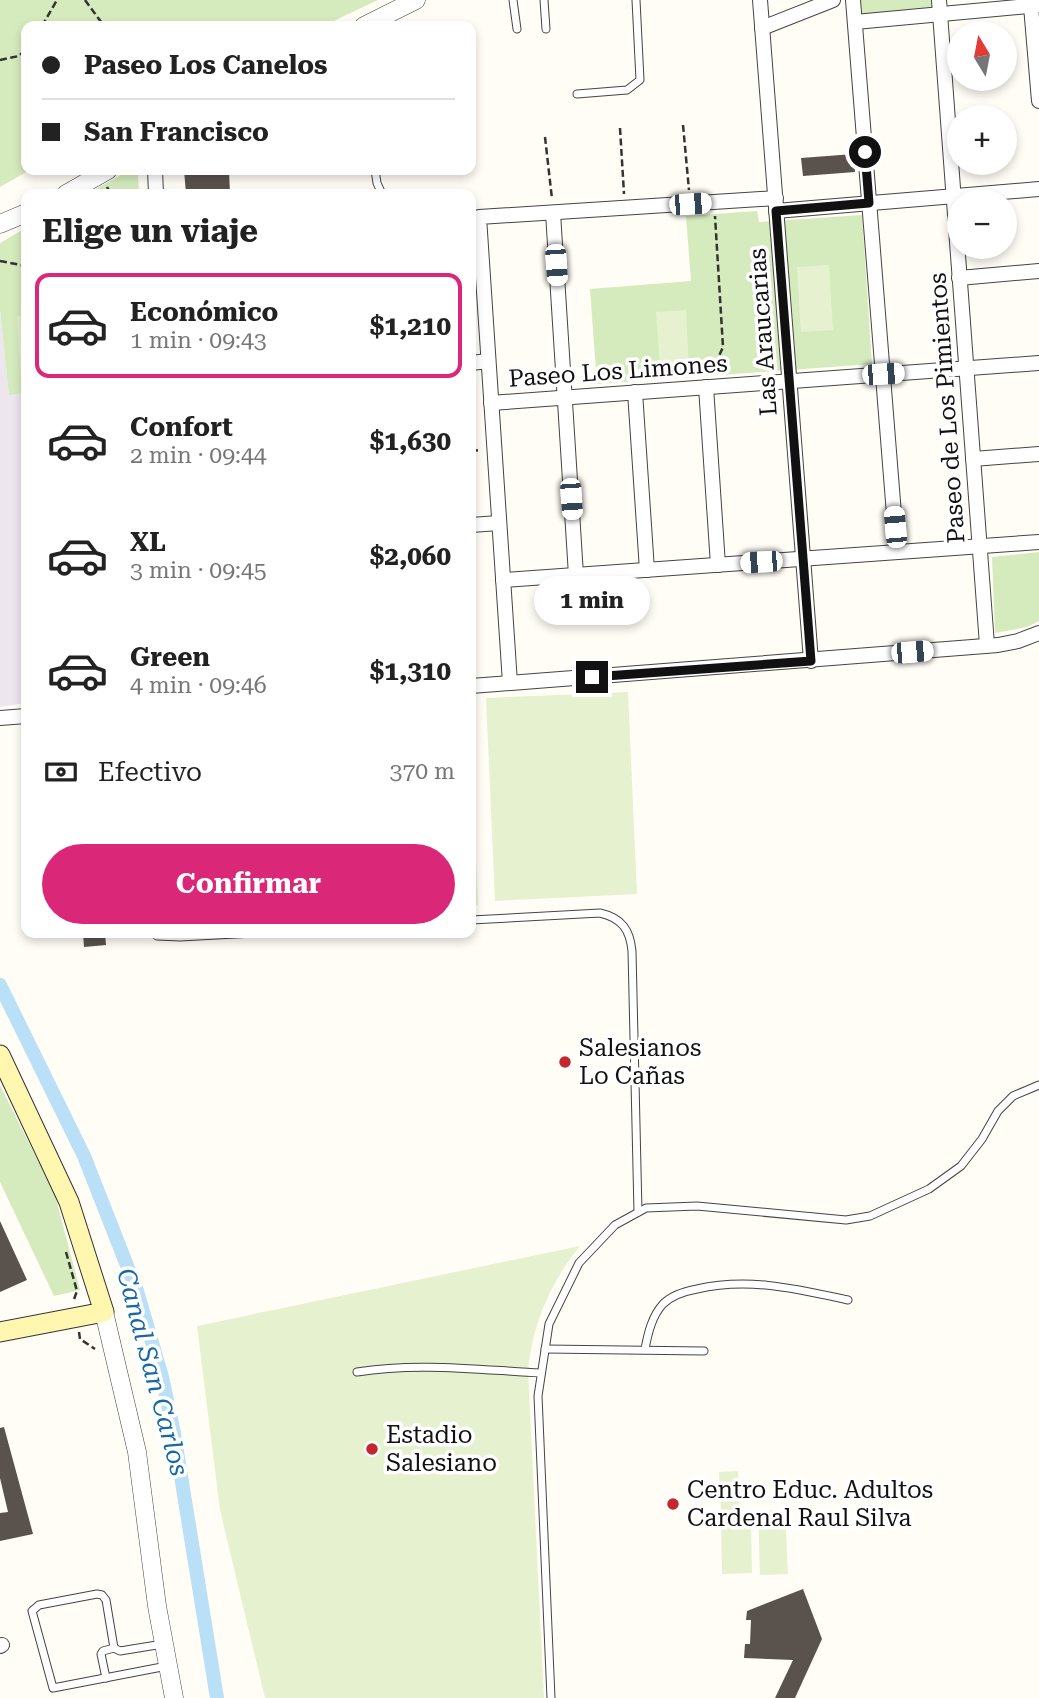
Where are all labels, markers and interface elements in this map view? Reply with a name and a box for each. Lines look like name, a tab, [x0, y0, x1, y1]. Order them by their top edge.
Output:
north arrow	[947, 21, 1017, 91]
map controls	[947, 21, 1017, 259]
text: Paseo Los Canelos	[84, 50, 327, 80]
button: +	[947, 105, 1017, 175]
text: San Francisco	[84, 117, 269, 147]
route start	[849, 136, 881, 168]
button: −	[947, 189, 1017, 259]
car	[669, 192, 712, 216]
text: Elige un viaje	[42, 212, 258, 250]
car	[545, 243, 568, 287]
street label: Las Araucarias	[743, 247, 783, 417]
street label: Paseo de Los Pimientos	[924, 272, 970, 544]
icon: car	[46, 294, 109, 357]
text: Económico	[130, 297, 278, 327]
text: $1,210	[370, 311, 451, 341]
text: 1 min · 09:43	[130, 327, 267, 354]
street label: Paseo Los Limones	[508, 349, 728, 393]
car	[862, 362, 905, 386]
icon: car	[46, 409, 109, 472]
text: Confort	[130, 412, 233, 442]
text: $1,630	[370, 426, 451, 456]
text: 2 min · 09:44	[130, 442, 267, 469]
car	[560, 477, 583, 521]
car	[883, 505, 908, 549]
icon: car	[46, 524, 109, 587]
text: XL	[130, 527, 166, 557]
text: $2,060	[370, 541, 451, 571]
car	[740, 550, 783, 574]
text: 3 min · 09:45	[130, 557, 267, 584]
callout: 1 min	[534, 576, 650, 624]
text: 1 min	[560, 587, 624, 614]
icon: car	[46, 639, 109, 702]
car	[891, 640, 934, 664]
text: Green	[130, 642, 210, 672]
text: $1,310	[370, 656, 451, 686]
route end	[576, 661, 608, 693]
text: 4 min · 09:46	[130, 672, 267, 699]
icon: cash	[42, 753, 80, 791]
text: Efectivo	[98, 757, 202, 787]
text: 370 m	[390, 758, 455, 785]
button: Confirmar	[42, 844, 455, 924]
place label: Salesianos Lo Cañas	[579, 1034, 701, 1090]
marker: Salesianos Lo Cañas	[557, 1054, 573, 1070]
water label: Canal San Carlos	[111, 1265, 195, 1479]
place label: Estadio Salesiano	[386, 1421, 497, 1477]
marker: Estadio Salesiano	[364, 1441, 380, 1457]
place label: Centro Educ. Adultos Cardenal Raul Silva	[687, 1476, 933, 1532]
marker: Centro Educ. Adultos Cardenal Raul Silva	[665, 1496, 681, 1512]

